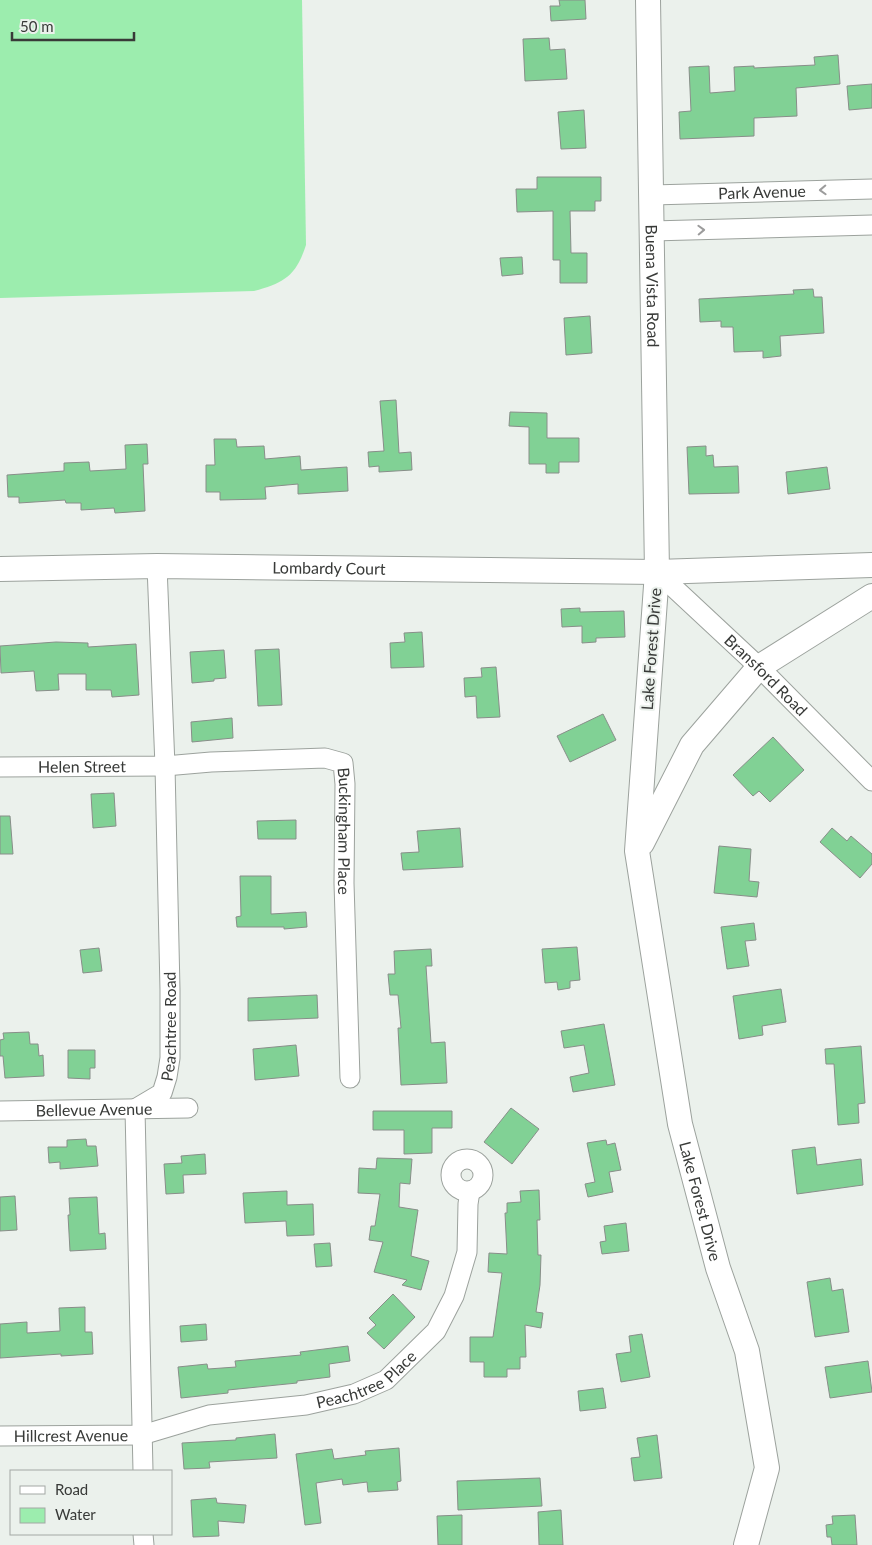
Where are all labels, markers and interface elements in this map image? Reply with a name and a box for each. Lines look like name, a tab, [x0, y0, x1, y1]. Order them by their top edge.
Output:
scale bar	[12, 10, 135, 42]
text: 50 m	[20, 17, 54, 35]
street label: Park Avenue	[718, 181, 806, 202]
one-way arrow	[819, 185, 827, 196]
street label: Buena Vista Road	[643, 224, 663, 348]
one-way arrow	[698, 225, 705, 235]
street label: Lombardy Court	[272, 557, 386, 578]
street label: Lake Forest Drive	[637, 587, 664, 711]
street label: Bransford Road	[721, 630, 812, 719]
street label: Helen Street	[38, 756, 126, 776]
street label: Buckingham Place	[334, 766, 355, 895]
street label: Peachtree Road	[156, 971, 179, 1083]
street label: Bellevue Avenue	[35, 1099, 152, 1119]
street label: Lake Forest Drive	[676, 1139, 726, 1263]
street label: Peachtree Place	[314, 1346, 420, 1411]
street label: Hillcrest Avenue	[14, 1425, 128, 1445]
legend	[10, 1470, 172, 1535]
text: Road	[55, 1480, 88, 1498]
text: Water	[55, 1505, 96, 1523]

